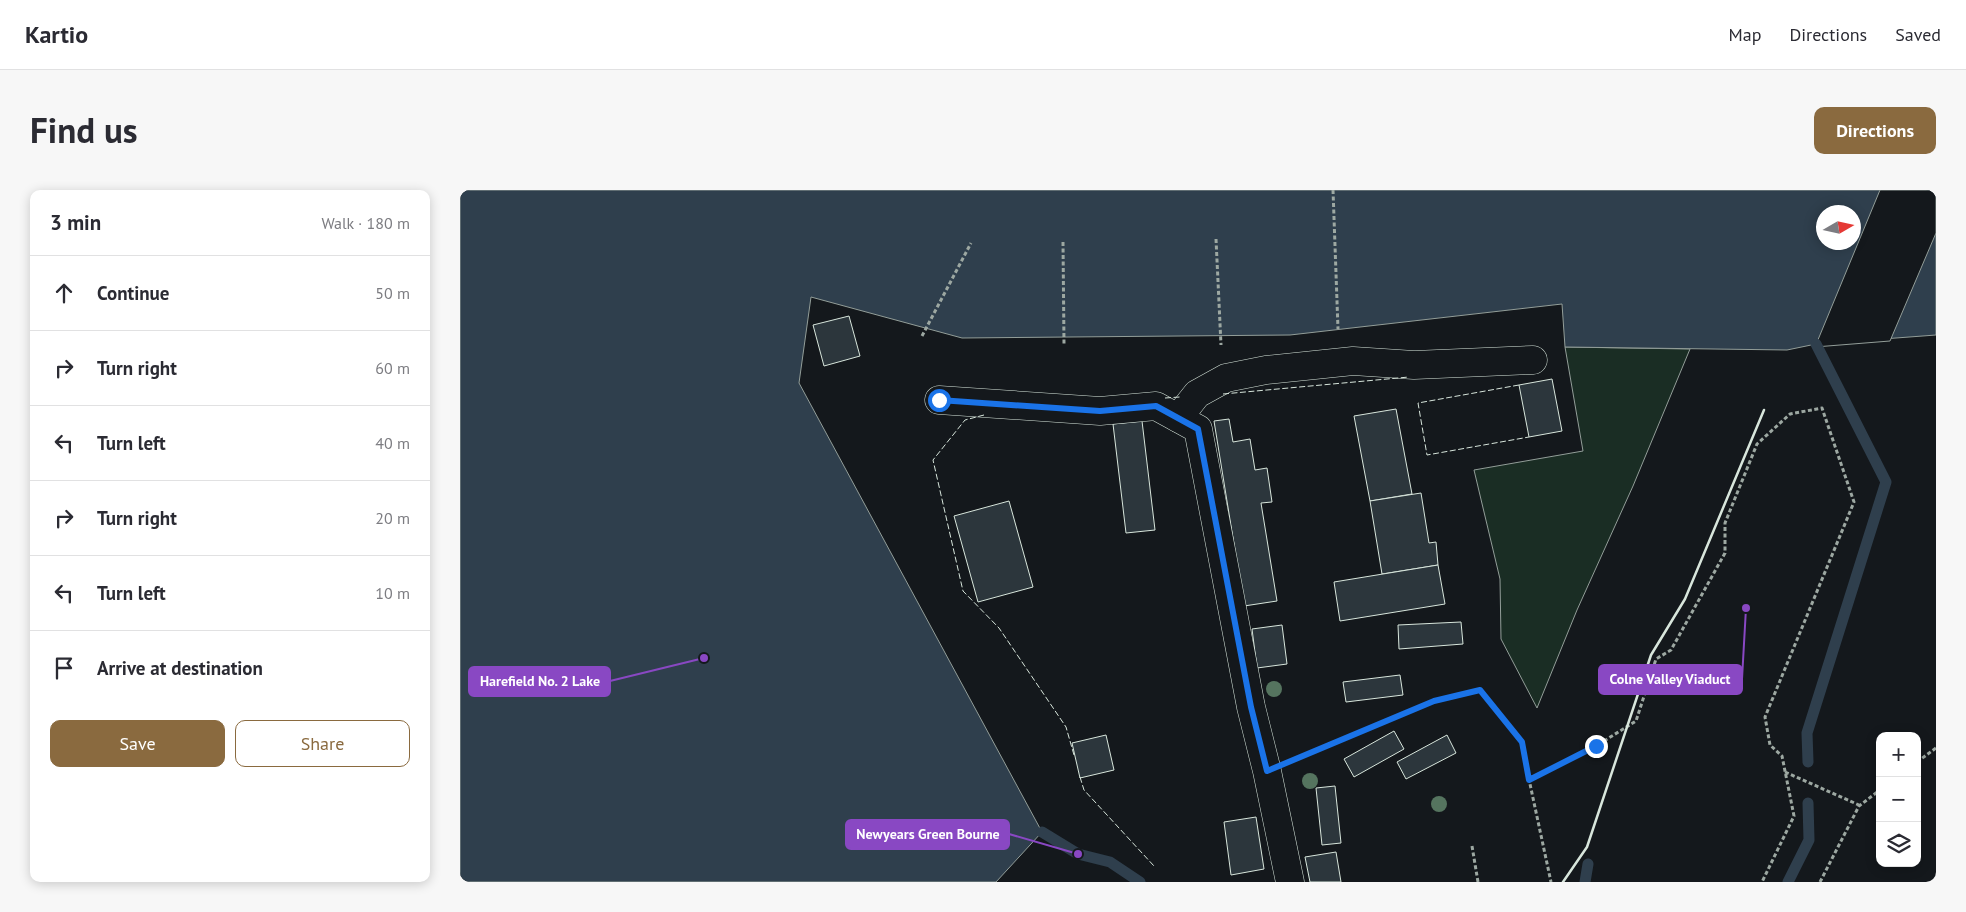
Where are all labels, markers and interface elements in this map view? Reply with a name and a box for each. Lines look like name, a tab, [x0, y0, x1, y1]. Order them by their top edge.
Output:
text: Kartio	[25, 19, 88, 50]
text: Map	[1729, 23, 1761, 46]
text: Directions	[1789, 23, 1867, 46]
text: Saved	[1895, 23, 1941, 46]
text: Find us	[30, 107, 138, 153]
button: Directions	[1814, 107, 1936, 154]
north arrow	[1816, 205, 1861, 250]
text: 3 min	[50, 209, 101, 236]
text: Walk · 180 m	[321, 213, 410, 233]
icon: ahead	[50, 279, 78, 307]
text: Continue	[97, 281, 169, 305]
text: 50 m	[375, 283, 410, 303]
icon: right	[50, 354, 78, 382]
text: Turn right	[97, 356, 177, 380]
text: 60 m	[375, 358, 410, 378]
route start	[928, 389, 951, 412]
icon: left	[50, 429, 78, 457]
text: Turn left	[97, 431, 166, 455]
text: 40 m	[375, 433, 410, 453]
icon: right	[50, 504, 78, 532]
text: Turn right	[97, 506, 177, 530]
text: 20 m	[375, 508, 410, 528]
icon: left	[50, 579, 78, 607]
text: Turn left	[97, 581, 166, 605]
text: 10 m	[375, 583, 410, 603]
icon: arrive	[50, 654, 78, 682]
text: Arrive at destination	[97, 656, 263, 680]
callout: Colne Valley Viaduct	[1599, 665, 1742, 694]
callout: Harefield No. 2 Lake	[469, 667, 610, 696]
text: Colne Valley Viaduct	[1609, 670, 1731, 688]
text: Harefield No. 2 Lake	[480, 672, 600, 690]
button: Save	[50, 720, 225, 767]
button: Share	[235, 720, 410, 767]
map controls	[1876, 732, 1921, 867]
button: +	[1876, 732, 1921, 777]
route end	[1585, 735, 1608, 758]
button: −	[1876, 777, 1921, 822]
callout: Newyears Green Bourne	[846, 820, 1009, 849]
button: layers	[1876, 822, 1921, 867]
text: Newyears Green Bourne	[856, 825, 1000, 843]

